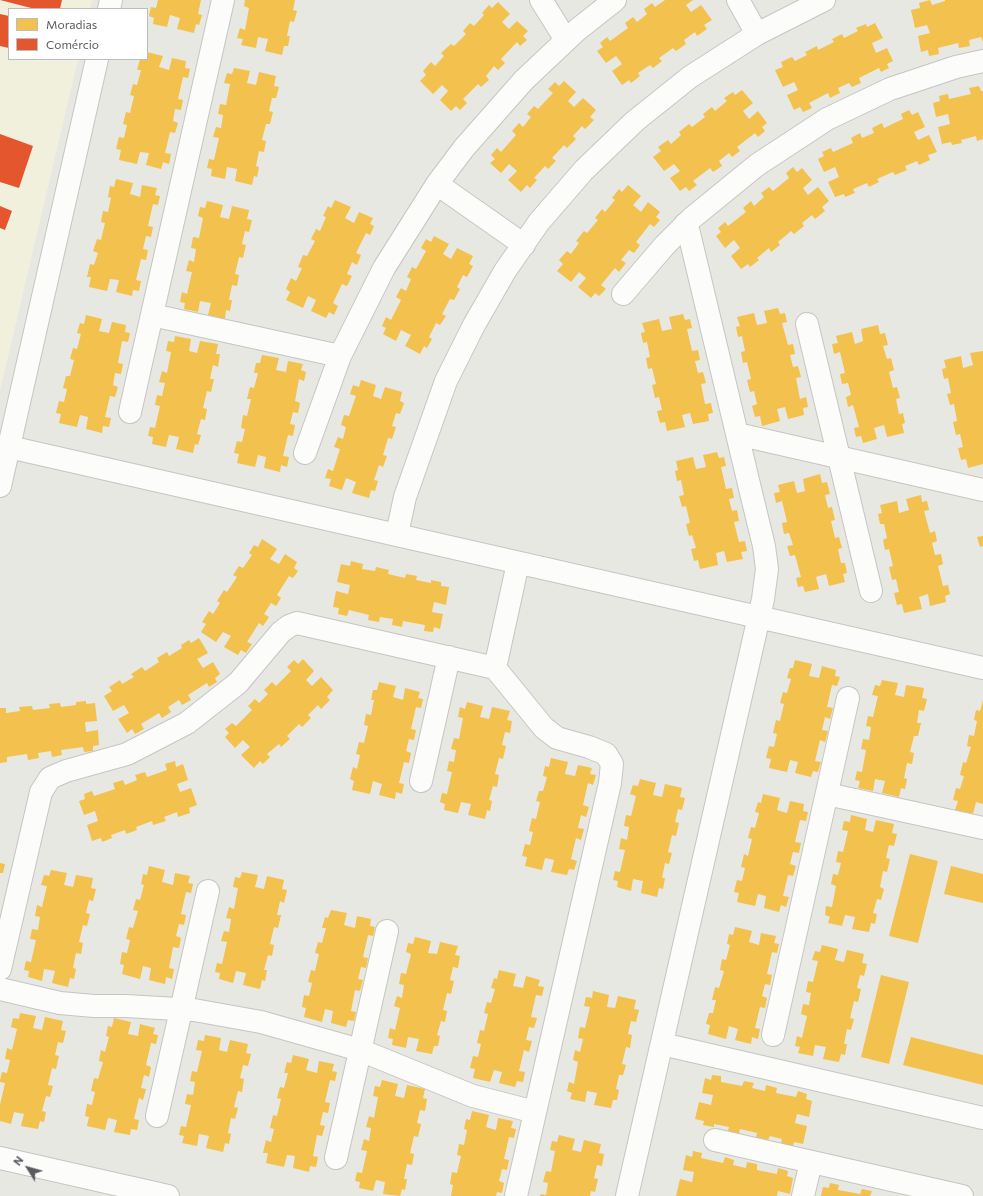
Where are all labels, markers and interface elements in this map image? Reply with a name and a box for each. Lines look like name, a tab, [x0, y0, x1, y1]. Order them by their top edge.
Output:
legend	[8, 8, 148, 60]
text: Moradias	[46, 17, 97, 31]
text: Comércio	[46, 37, 99, 51]
north arrow	[8, 1148, 48, 1188]
text: N	[10, 1153, 26, 1168]

